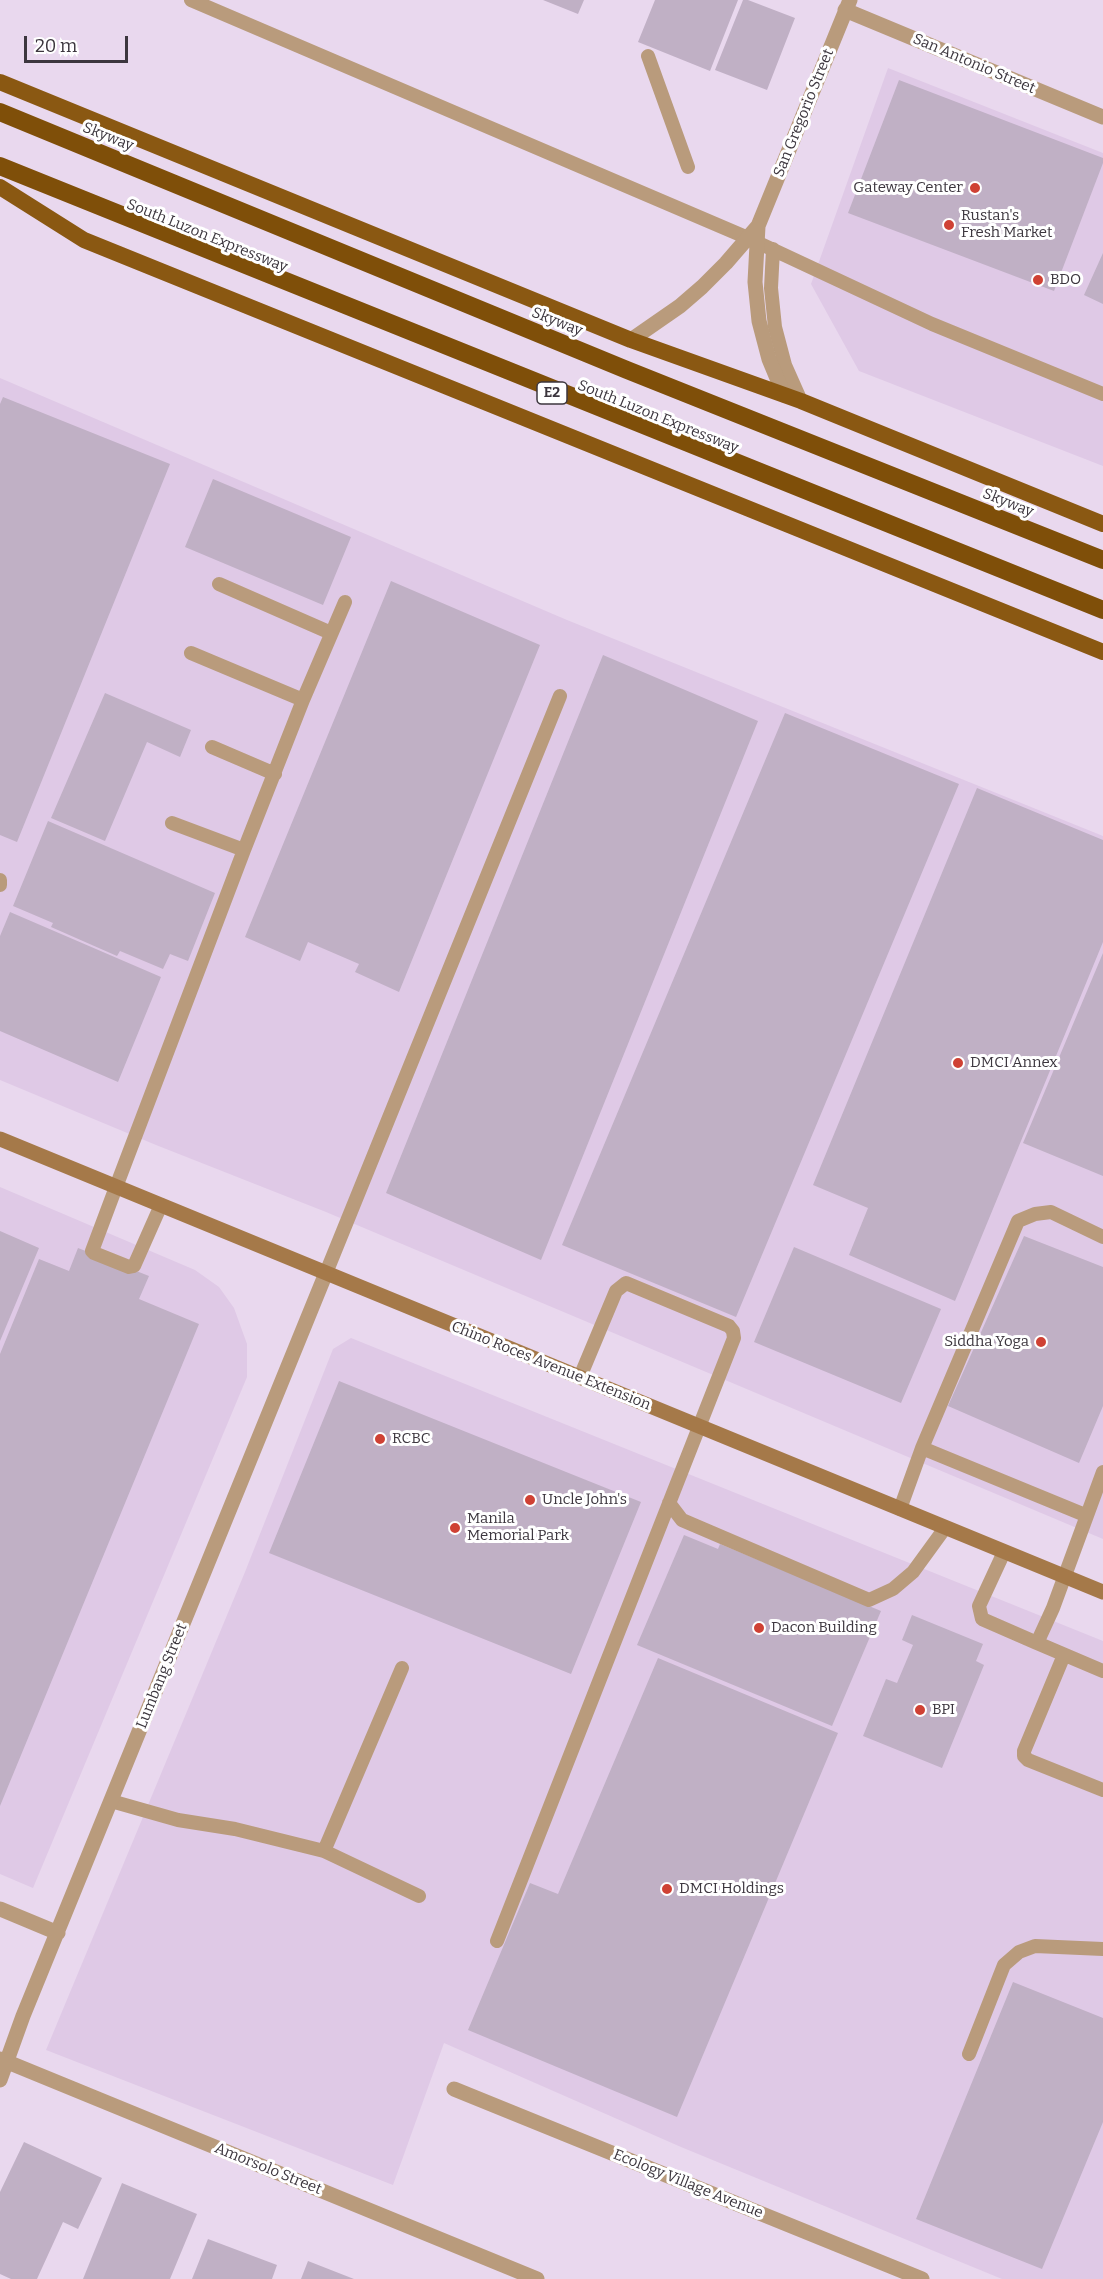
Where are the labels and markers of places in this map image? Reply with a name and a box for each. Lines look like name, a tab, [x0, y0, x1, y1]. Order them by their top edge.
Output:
place label: Gateway Center	[853, 179, 963, 197]
marker: Gateway Center	[968, 181, 982, 195]
place label: Rustan's Fresh Market	[961, 207, 1052, 242]
marker: Rustan's Fresh Market	[942, 218, 956, 232]
place label: BDO	[1050, 271, 1081, 289]
marker: BDO	[1031, 273, 1045, 287]
place label: DMCI Annex	[970, 1054, 1057, 1072]
marker: DMCI Annex	[951, 1056, 965, 1070]
place label: Siddha Yoga	[944, 1333, 1029, 1351]
marker: Siddha Yoga	[1034, 1335, 1048, 1349]
place label: RCBC	[392, 1430, 430, 1448]
marker: RCBC	[373, 1432, 387, 1446]
place label: Uncle John's	[542, 1491, 627, 1509]
marker: Uncle John's	[523, 1493, 537, 1507]
place label: Manila Memorial Park	[467, 1510, 569, 1545]
marker: Manila Memorial Park	[448, 1521, 462, 1535]
place label: Dacon Building	[771, 1619, 877, 1637]
marker: Dacon Building	[752, 1621, 766, 1635]
place label: BPI	[932, 1701, 955, 1719]
marker: BPI	[913, 1703, 927, 1717]
place label: DMCI Holdings	[679, 1880, 784, 1898]
marker: DMCI Holdings	[660, 1882, 674, 1896]

